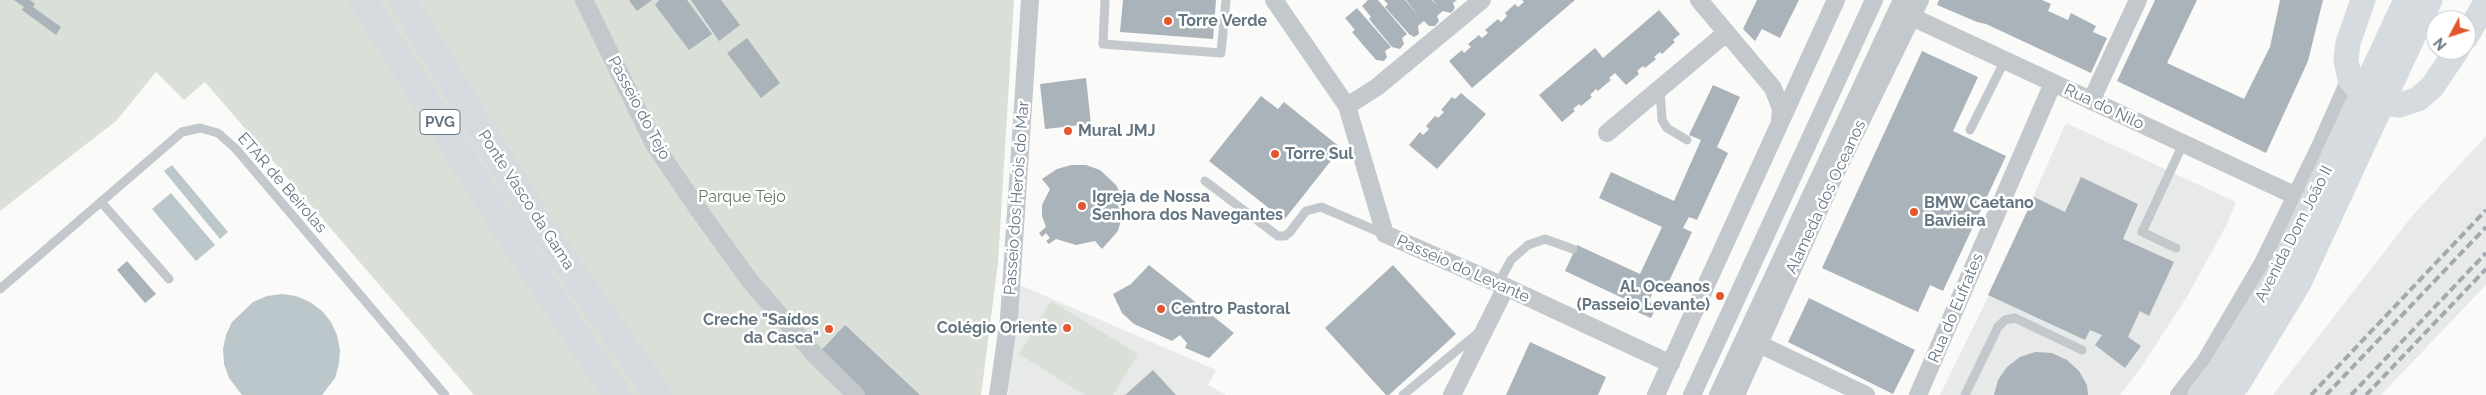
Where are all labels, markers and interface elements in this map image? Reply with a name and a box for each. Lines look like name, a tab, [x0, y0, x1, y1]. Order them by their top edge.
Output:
north arrow	[2426, 10, 2476, 60]
place label: Torre Verde	[1178, 11, 1267, 31]
marker: Torre Verde	[1162, 15, 1174, 27]
text: N	[2431, 35, 2450, 53]
street label: Passeio do Tejo	[604, 53, 674, 163]
street label: Rua do Nilo	[2061, 80, 2147, 134]
street label: Passeio dos Heróis do Mar	[1001, 100, 1033, 296]
road number: PVG	[420, 110, 460, 134]
street label: Alameda dos Oceanos	[1782, 117, 1870, 277]
place label: Mural JMJ	[1078, 121, 1156, 141]
marker: Mural JMJ	[1062, 125, 1074, 137]
street label: Ponte Vasco da Gama	[474, 127, 578, 273]
street label: ETAR de Beirolas	[233, 129, 331, 237]
place label: Torre Sul	[1285, 144, 1353, 164]
marker: Torre Sul	[1269, 148, 1281, 160]
street label: Avenida Dom João II	[2251, 163, 2337, 305]
park label: Parque Tejo	[698, 187, 786, 207]
place label: Igreja de Nossa Senhora dos Navegantes	[1092, 187, 1283, 225]
place label: BMW Caetano Bavieira	[1924, 193, 2034, 231]
marker: Igreja de Nossa Senhora dos Navegantes	[1076, 200, 1088, 212]
marker: BMW Caetano Bavieira	[1908, 206, 1920, 218]
street label: Passeio do Levante	[1394, 231, 1532, 307]
street label: Rua do Eufrates	[1924, 250, 1988, 366]
place label: Al. Oceanos (Passeio Levante)	[1577, 277, 1710, 315]
marker: Al. Oceanos (Passeio Levante)	[1714, 290, 1726, 302]
place label: Centro Pastoral	[1171, 299, 1290, 319]
marker: Centro Pastoral	[1155, 303, 1167, 315]
place label: Creche "Saídos da Casca"	[703, 310, 819, 348]
place label: Colégio Oriente	[937, 318, 1057, 338]
marker: Colégio Oriente	[1061, 322, 1073, 334]
marker: Creche "Saídos da Casca"	[823, 323, 835, 335]

